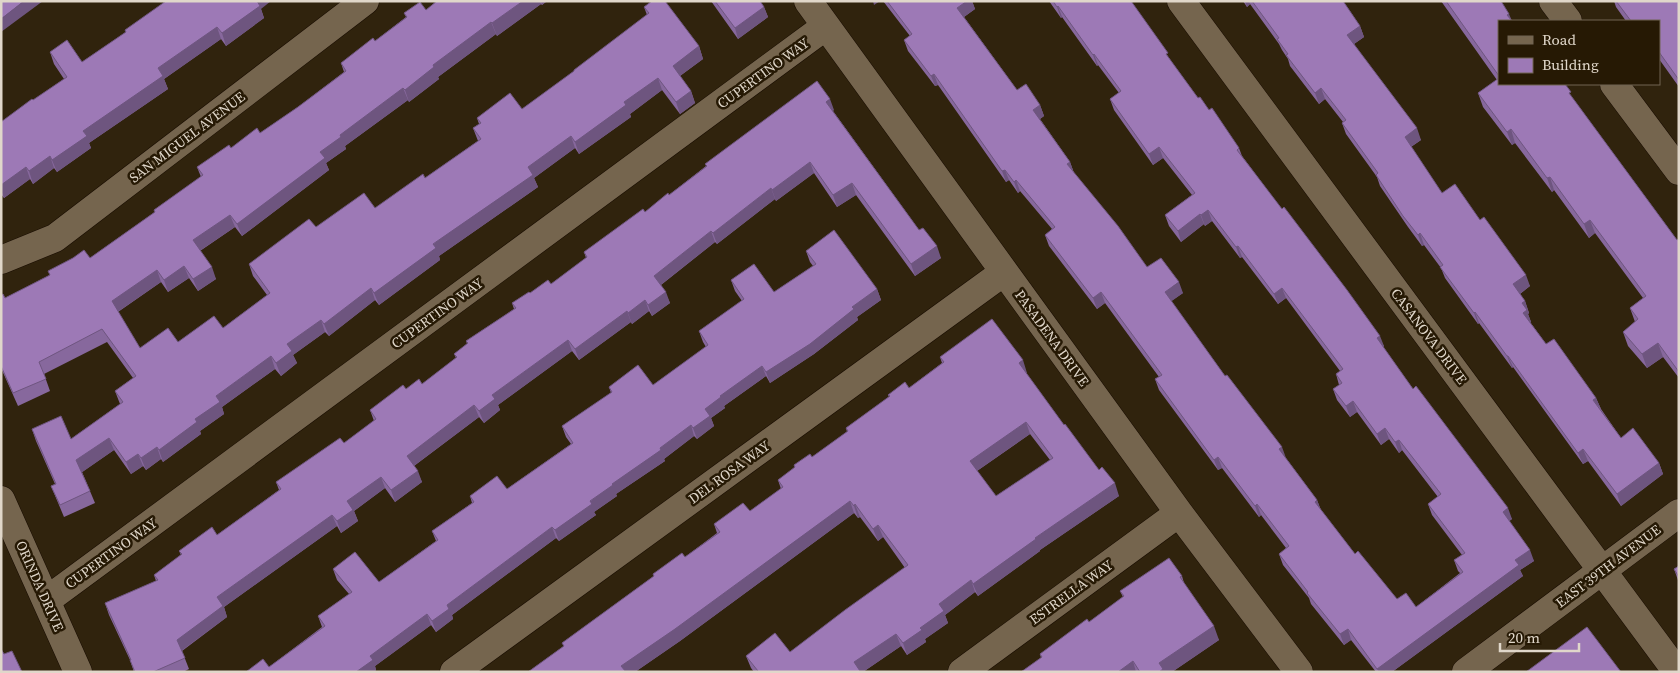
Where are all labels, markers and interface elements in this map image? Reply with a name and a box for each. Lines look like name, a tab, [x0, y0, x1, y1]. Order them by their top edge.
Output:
legend	[1498, 20, 1660, 85]
text: Road	[1542, 29, 1576, 50]
street label: CUPERTINO WAY	[713, 33, 813, 113]
text: Building	[1542, 54, 1599, 75]
street label: SAN MIGUEL AVENUE	[125, 87, 249, 187]
street label: CUPERTINO WAY	[387, 273, 487, 353]
street label: CASANOVA DRIVE	[1386, 284, 1472, 388]
street label: PASADENA DRIVE	[1010, 286, 1094, 390]
street label: DEL ROSA WAY	[684, 436, 774, 508]
street label: CUPERTINO WAY	[61, 513, 161, 593]
street label: EAST 39TH AVENUE	[1551, 520, 1665, 612]
street label: ORINDA DRIVE	[11, 537, 69, 635]
street label: ESTRELLA WAY	[1025, 555, 1117, 629]
scale bar	[1500, 620, 1579, 652]
text: 20 m	[1508, 627, 1540, 648]

